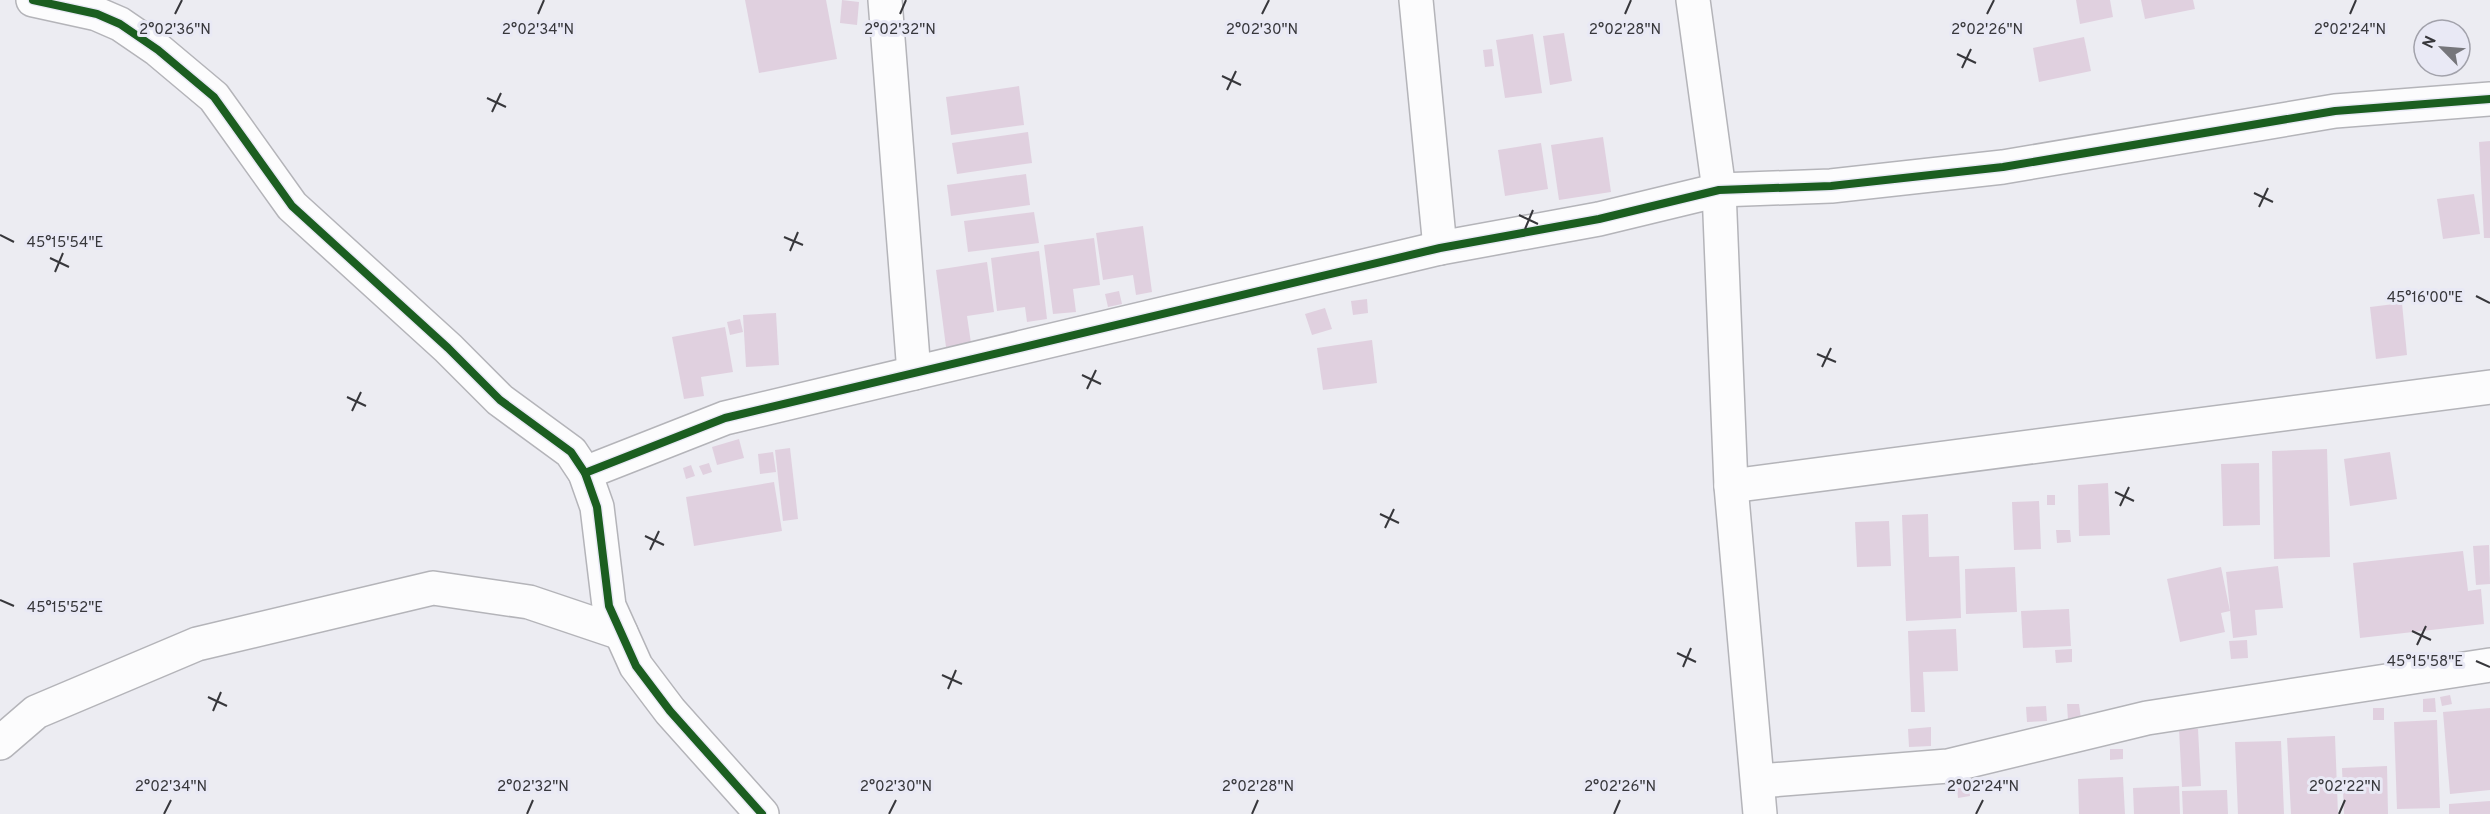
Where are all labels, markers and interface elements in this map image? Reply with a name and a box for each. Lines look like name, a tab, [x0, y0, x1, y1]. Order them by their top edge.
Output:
north arrow	[2412, 18, 2472, 78]
text: 2°02'36"N	[139, 21, 211, 40]
text: 2°02'34"N	[502, 21, 574, 40]
text: 2°02'32"N	[864, 21, 936, 40]
text: 2°02'30"N	[1226, 21, 1298, 40]
text: 2°02'28"N	[1589, 21, 1661, 40]
text: 2°02'26"N	[1951, 21, 2023, 40]
text: 2°02'24"N	[2314, 21, 2386, 40]
text: N	[2419, 33, 2442, 52]
text: 45°15'54"E	[27, 234, 103, 253]
text: 45°16'00"E	[2387, 289, 2463, 308]
text: 45°15'52"E	[27, 599, 103, 618]
text: 45°15'58"E	[2387, 653, 2463, 672]
text: 2°02'34"N	[135, 778, 207, 797]
text: 2°02'32"N	[497, 778, 569, 797]
text: 2°02'30"N	[860, 778, 932, 797]
text: 2°02'28"N	[1222, 778, 1294, 797]
text: 2°02'26"N	[1584, 778, 1656, 797]
text: 2°02'24"N	[1947, 778, 2019, 797]
text: 2°02'22"N	[2309, 778, 2381, 797]

